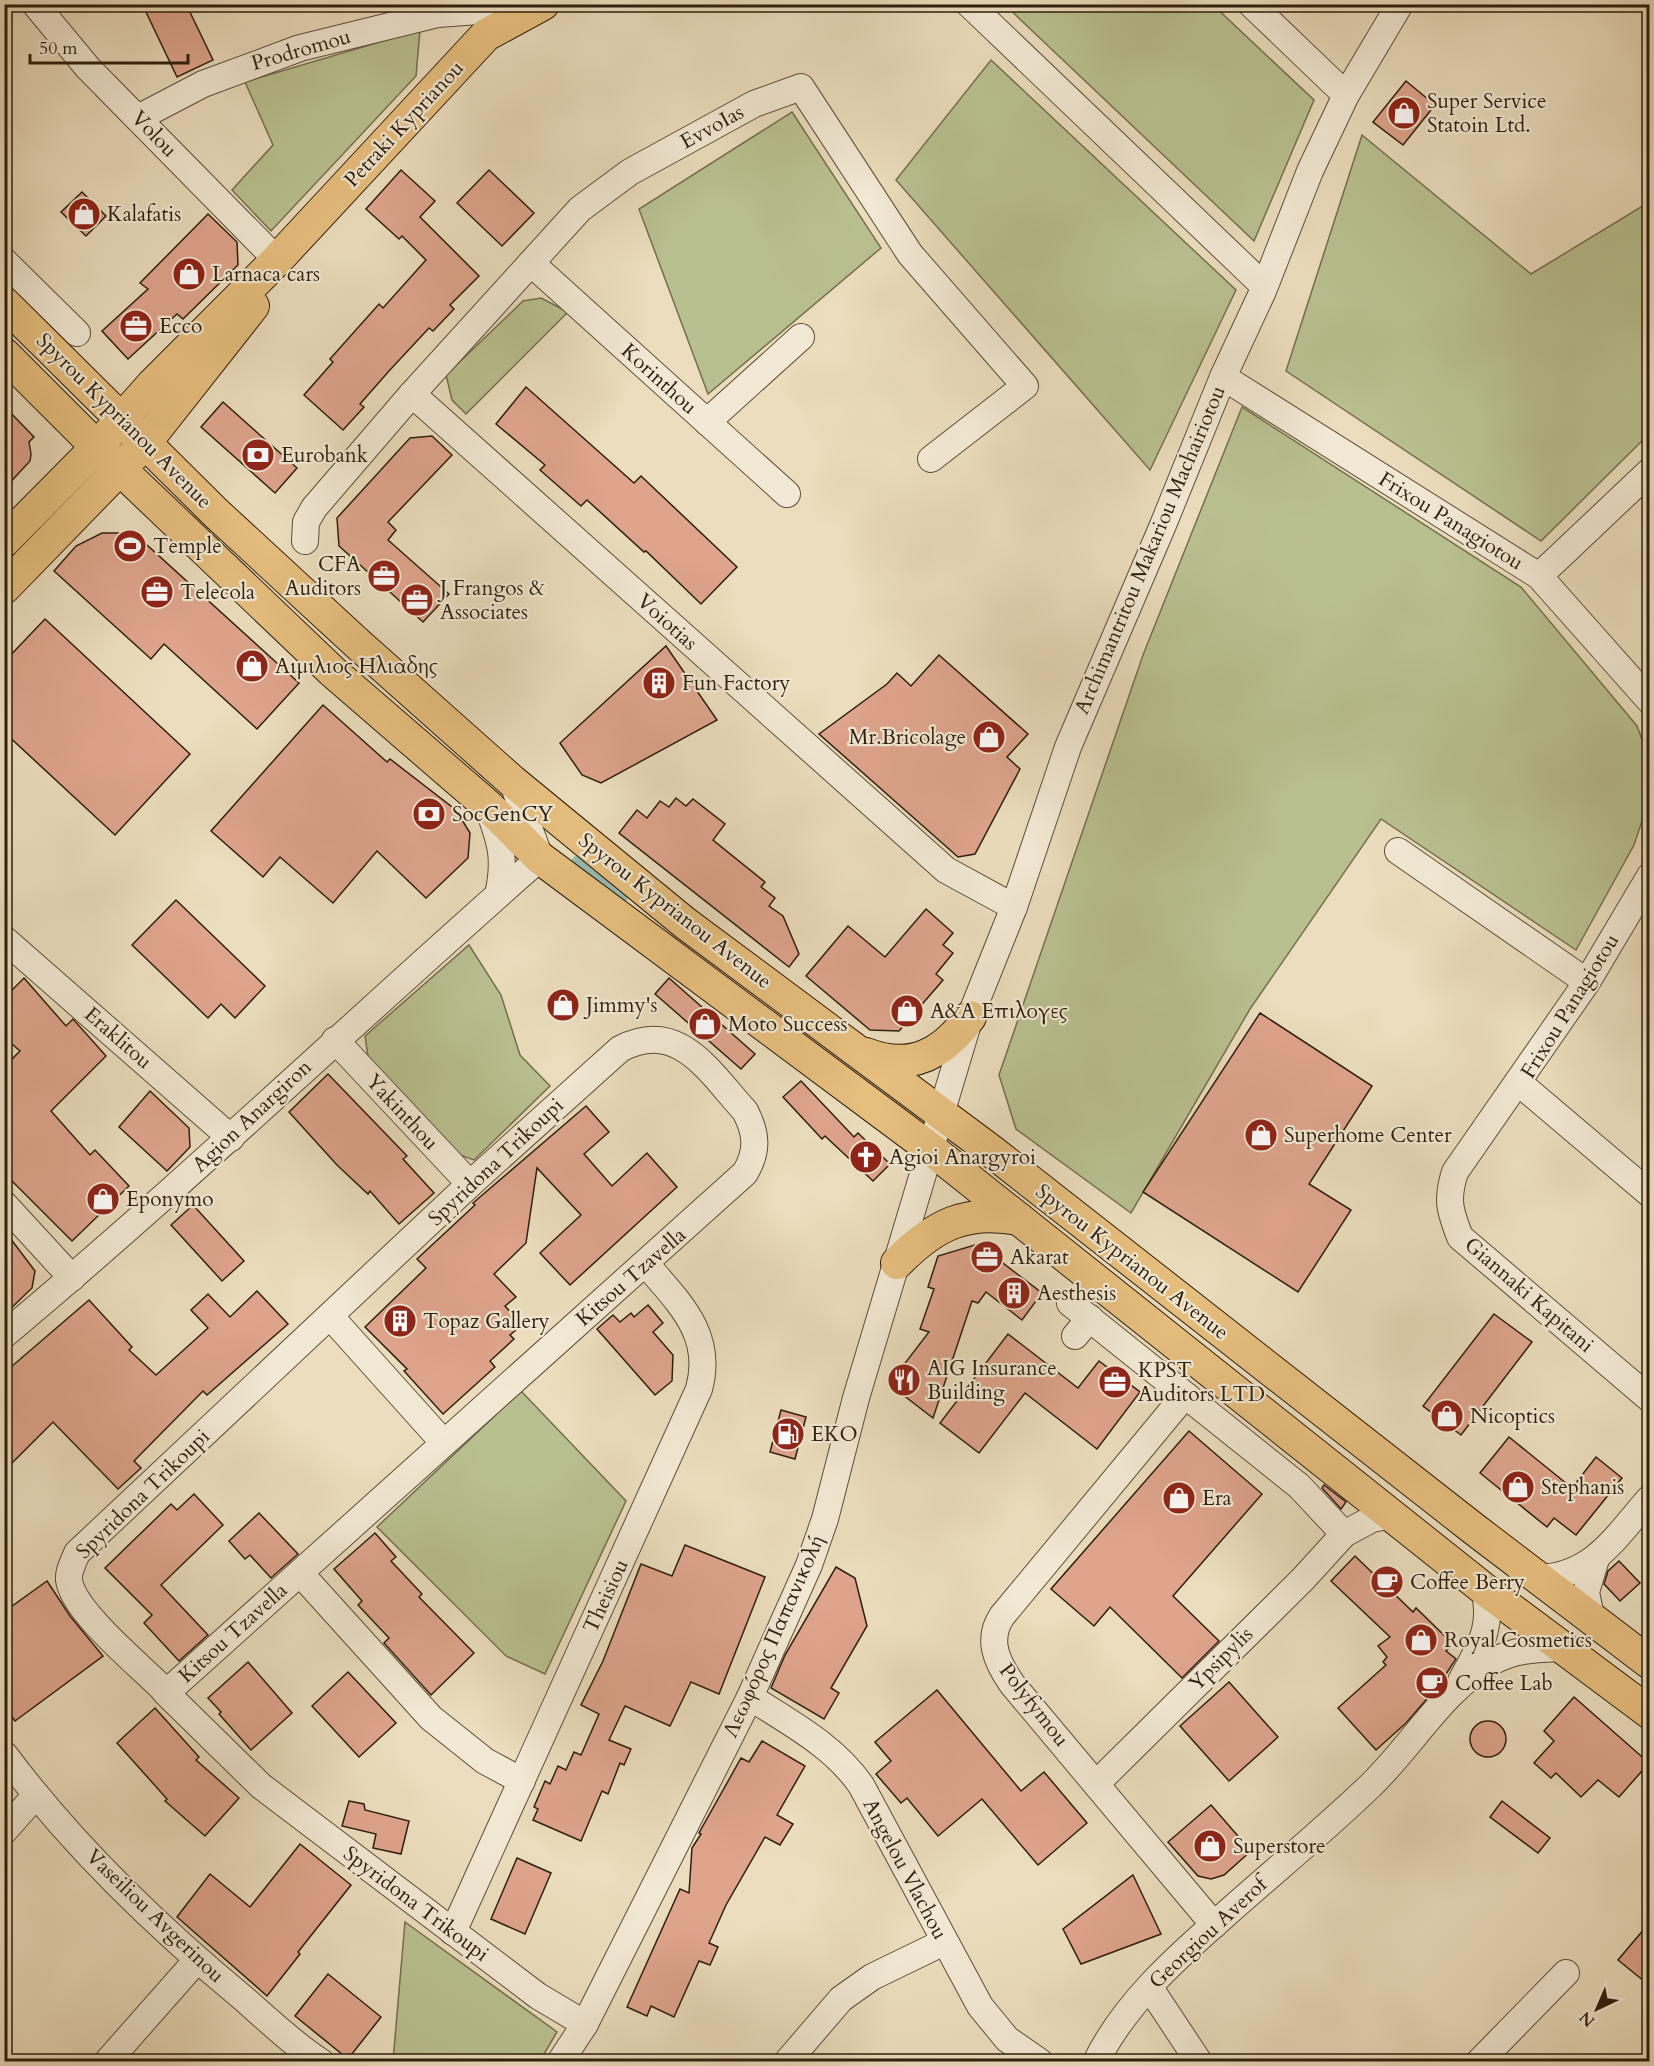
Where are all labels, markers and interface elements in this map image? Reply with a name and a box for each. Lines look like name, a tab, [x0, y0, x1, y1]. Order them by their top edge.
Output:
street label: Prodromou	[248, 22, 354, 78]
scale bar	[30, 27, 188, 65]
text: 50 m	[39, 36, 78, 61]
street label: Petraki Kyprianou	[338, 54, 470, 194]
place label: Super Service Statoin Ltd.	[1427, 87, 1546, 140]
shop icon: Super Service Statoin Ltd.	[1386, 95, 1422, 131]
street label: EvvoIas	[675, 98, 749, 156]
street label: Volou	[124, 104, 184, 164]
shop icon: Kalafatis	[66, 196, 102, 232]
place label: Kalafatis	[107, 200, 181, 229]
shop icon: Larnaca cars	[171, 256, 207, 292]
place label: Larnaca cars	[212, 260, 320, 289]
office icon: Ecco	[118, 308, 154, 344]
place label: Ecco	[159, 312, 202, 341]
street label: Spyrou Kyprianou Avenue	[30, 327, 218, 515]
street label: Korinthou	[615, 337, 703, 421]
street label: Archimantritou Makariou Machairiotou	[1067, 381, 1233, 719]
bank icon: Eurobank	[240, 437, 276, 473]
place label: Eurobank	[281, 441, 369, 470]
street label: Frixou Panagiotou	[1373, 465, 1529, 577]
sports icon: Temple	[112, 528, 148, 564]
place label: Temple	[153, 532, 222, 561]
place label: CFA Auditors	[285, 550, 361, 603]
office icon: CFA Auditors	[366, 558, 402, 594]
office icon: Telecola	[139, 574, 175, 610]
place label: J Frangos & Associates	[437, 574, 545, 627]
place label: Telecola	[180, 578, 255, 607]
office icon: J Frangos & Associates	[399, 582, 435, 618]
street label: Voiotias	[630, 587, 704, 657]
shop icon: Αιμιλιος Ηλιαδης	[234, 648, 270, 684]
place label: Αιμιλιος Ηλιαδης	[275, 652, 438, 681]
building icon: Fun Factory	[641, 665, 677, 701]
place label: Fun Factory	[682, 669, 790, 698]
shop icon: Mr.Bricolage	[971, 719, 1007, 755]
place label: Mr.Bricolage	[849, 723, 966, 752]
bank icon: SocGenCY	[411, 796, 447, 832]
place label: SocGenCY	[452, 800, 554, 829]
street label: Spyrou Kyprianou Avenue	[572, 826, 778, 996]
street label: Frixou Panagiotou	[1514, 928, 1626, 1084]
shop icon: Jimmy's	[545, 987, 581, 1023]
place label: Jimmy's	[583, 991, 657, 1020]
shop icon: Α&Α Επιλογες	[889, 993, 925, 1029]
place label: Α&Α Επιλογες	[930, 997, 1068, 1026]
street label: Eraklitou	[78, 1000, 158, 1076]
shop icon: Moto Success	[687, 1006, 723, 1042]
place label: Moto Success	[728, 1010, 848, 1039]
street label: Agion Anargiron	[186, 1053, 318, 1179]
street label: Yakinthou	[359, 1067, 445, 1157]
street label: Spyridona Trikoupi	[422, 1091, 570, 1233]
shop icon: Superhome Center	[1243, 1117, 1279, 1153]
place label: Superhome Center	[1284, 1121, 1452, 1150]
church icon: Agioi Anargyroi	[848, 1139, 884, 1175]
place label: Agioi Anargyroi	[889, 1143, 1036, 1172]
street label: Spyrou Kyprianou Avenue	[1029, 1177, 1235, 1347]
shop icon: Eponymo	[85, 1181, 121, 1217]
place label: Eponymo	[126, 1185, 214, 1214]
street label: Kitsou Tzavella	[570, 1221, 692, 1333]
street label: Giannaki Kapitani	[1458, 1231, 1600, 1359]
office icon: Akarat	[969, 1239, 1005, 1275]
place label: Akarat	[1010, 1243, 1069, 1272]
building icon: Aesthesis	[996, 1275, 1032, 1311]
place label: Aesthesis	[1037, 1279, 1116, 1308]
building icon: Topaz Gallery	[382, 1303, 418, 1339]
place label: Topaz Gallery	[423, 1307, 550, 1336]
place label: AIG Insurance Building	[927, 1354, 1057, 1407]
place label: KPST Auditors LTD	[1138, 1356, 1265, 1409]
restaurant icon: AIG Insurance Building	[886, 1362, 922, 1398]
office icon: KPST Auditors LTD	[1097, 1364, 1133, 1400]
shop icon: Nicoptics	[1429, 1398, 1465, 1434]
place label: Nicoptics	[1470, 1402, 1555, 1431]
fuel station icon: EKO	[770, 1416, 806, 1452]
place label: EKO	[811, 1420, 858, 1449]
street label: Spyridona Trikoupi	[70, 1422, 216, 1565]
shop icon: Stephanis	[1500, 1469, 1536, 1505]
place label: Stephanis	[1541, 1473, 1624, 1502]
shop icon: Era	[1161, 1480, 1197, 1516]
place label: Era	[1202, 1484, 1232, 1513]
street label: Λεωφόρος Παπανικολή	[716, 1530, 832, 1742]
street label: Theisiou	[576, 1554, 636, 1638]
cafe icon: Coffee Berry	[1369, 1564, 1405, 1600]
place label: Coffee Berry	[1410, 1568, 1525, 1597]
street label: Kitsou Tzavella	[172, 1576, 294, 1690]
street label: Ypsipylis	[1182, 1620, 1260, 1698]
shop icon: Royal Cosmetics	[1403, 1622, 1439, 1658]
place label: Royal Cosmetics	[1444, 1626, 1592, 1655]
street label: Polyfymou	[992, 1657, 1076, 1753]
cafe icon: Coffee Lab	[1414, 1665, 1450, 1701]
place label: Coffee Lab	[1455, 1669, 1553, 1698]
street label: Angelou Vlachou	[856, 1793, 954, 1945]
shop icon: Superstore	[1192, 1828, 1228, 1864]
place label: Superstore	[1233, 1832, 1326, 1861]
street label: Spyridona Trikoupi	[337, 1840, 495, 1969]
street label: Vaseiliou Avgerinou	[79, 1842, 231, 1990]
street label: Georgiou Averof	[1143, 1868, 1276, 1995]
north arrow	[1567, 1979, 1627, 2039]
text: N	[1575, 2006, 1600, 2032]

